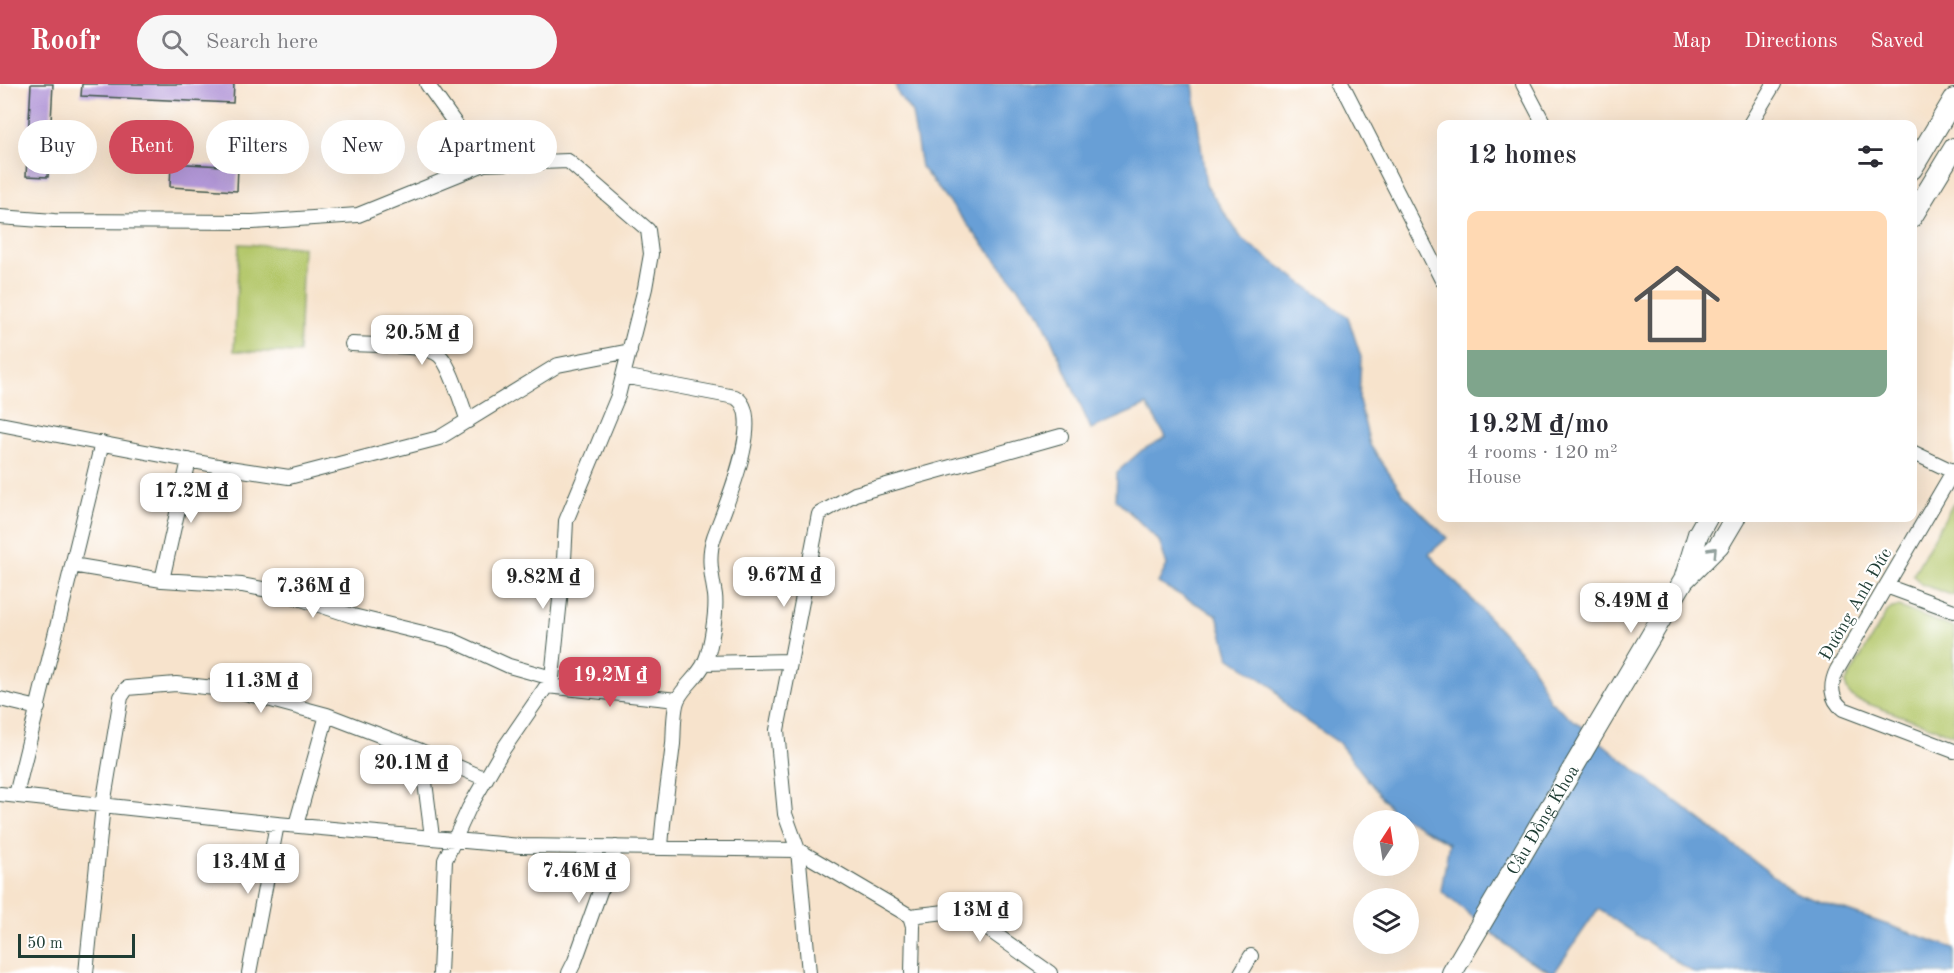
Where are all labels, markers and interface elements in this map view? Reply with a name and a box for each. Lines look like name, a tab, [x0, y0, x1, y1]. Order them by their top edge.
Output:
search box	[137, 15, 557, 69]
icon: search	[158, 26, 191, 59]
text: Roofr	[30, 28, 101, 56]
text: Search here	[206, 31, 318, 53]
text: Map	[1672, 31, 1711, 52]
text: Directions	[1744, 31, 1838, 52]
text: Saved	[1871, 31, 1924, 52]
chip: Buy	[18, 120, 97, 174]
chip: Rent	[109, 120, 194, 174]
chip: Filters	[206, 120, 309, 174]
chip: New	[321, 120, 405, 174]
chip: Apartment	[417, 120, 557, 174]
icon: filters	[1854, 140, 1887, 173]
text: 12 homes	[1467, 143, 1576, 169]
icon: home	[1623, 250, 1731, 358]
pin: 20.5M ₫	[367, 315, 477, 366]
text: 20.5M ₫	[385, 324, 459, 344]
text: 19.2M ₫/mo	[1467, 412, 1609, 438]
text: 4 rooms · 120 m²	[1467, 443, 1617, 463]
text: House	[1467, 468, 1521, 488]
pin: 17.2M ₫	[136, 473, 246, 524]
text: 17.2M ₫	[154, 482, 228, 502]
street label: Đường Anh Đức	[1816, 545, 1895, 664]
one-way arrow	[1705, 548, 1716, 559]
pin: 9.67M ₫	[729, 557, 839, 608]
pin: 9.82M ₫	[488, 559, 598, 610]
text: 9.67M ₫	[747, 566, 821, 586]
pin: 7.36M ₫	[258, 568, 368, 619]
text: 9.82M ₫	[506, 568, 580, 588]
text: 7.36M ₫	[276, 577, 350, 597]
pin: 8.49M ₫	[1576, 583, 1686, 634]
text: 8.49M ₫	[1594, 592, 1668, 612]
pin: 19.2M ₫	[555, 657, 665, 708]
pin: 11.3M ₫	[206, 663, 316, 714]
text: 19.2M ₫	[573, 666, 647, 686]
text: 11.3M ₫	[224, 672, 298, 692]
pin: 20.1M ₫	[356, 745, 466, 796]
text: 20.1M ₫	[374, 754, 448, 774]
street label: Cầu Đồng Khoa	[1504, 762, 1583, 878]
north arrow	[1353, 810, 1419, 876]
map controls	[1353, 810, 1419, 954]
pin: 13.4M ₫	[193, 844, 303, 895]
text: 13.4M ₫	[211, 853, 285, 873]
pin: 7.46M ₫	[524, 853, 634, 904]
text: 7.46M ₫	[542, 862, 616, 882]
button: layers	[1353, 888, 1419, 954]
pin: 13M ₫	[938, 892, 1022, 943]
text: 13M ₫	[952, 901, 1008, 921]
scale bar	[18, 931, 135, 958]
text: 50 m	[27, 936, 63, 952]

